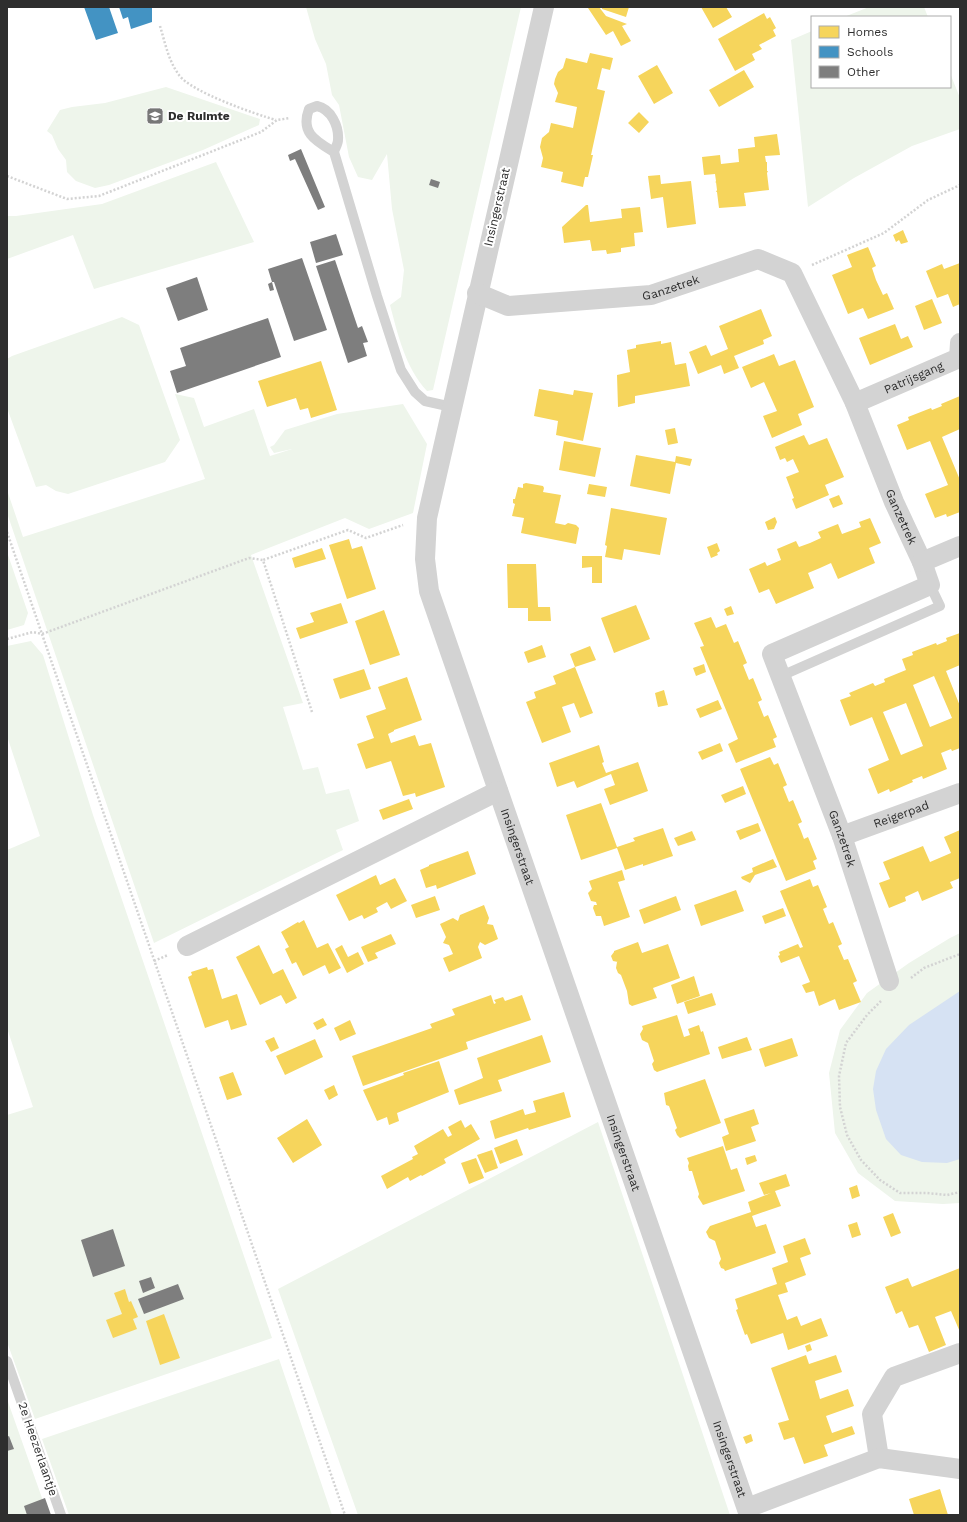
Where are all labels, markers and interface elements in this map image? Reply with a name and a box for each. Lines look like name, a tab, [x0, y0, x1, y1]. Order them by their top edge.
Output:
legend	[811, 16, 951, 88]
text: Homes	[847, 25, 888, 39]
text: Schools	[847, 45, 893, 59]
text: Other	[847, 65, 880, 79]
school or university icon: De Ruimte	[145, 106, 165, 126]
place label: De Ruimte	[168, 109, 230, 123]
street label: Insingerstraat	[481, 166, 513, 248]
street label: Ganzetrek	[642, 272, 701, 303]
street label: Patrijsgang	[882, 358, 946, 397]
street label: Ganzetrek	[883, 487, 920, 547]
street label: Reigerpad	[872, 798, 931, 831]
street label: Insingerstraat	[498, 806, 537, 887]
street label: Ganzetrek	[826, 808, 859, 869]
street label: Insingerstraat	[604, 1112, 643, 1193]
street label: 2e Heezerlaantje	[15, 1400, 61, 1498]
street label: Insingerstraat	[710, 1419, 749, 1499]

